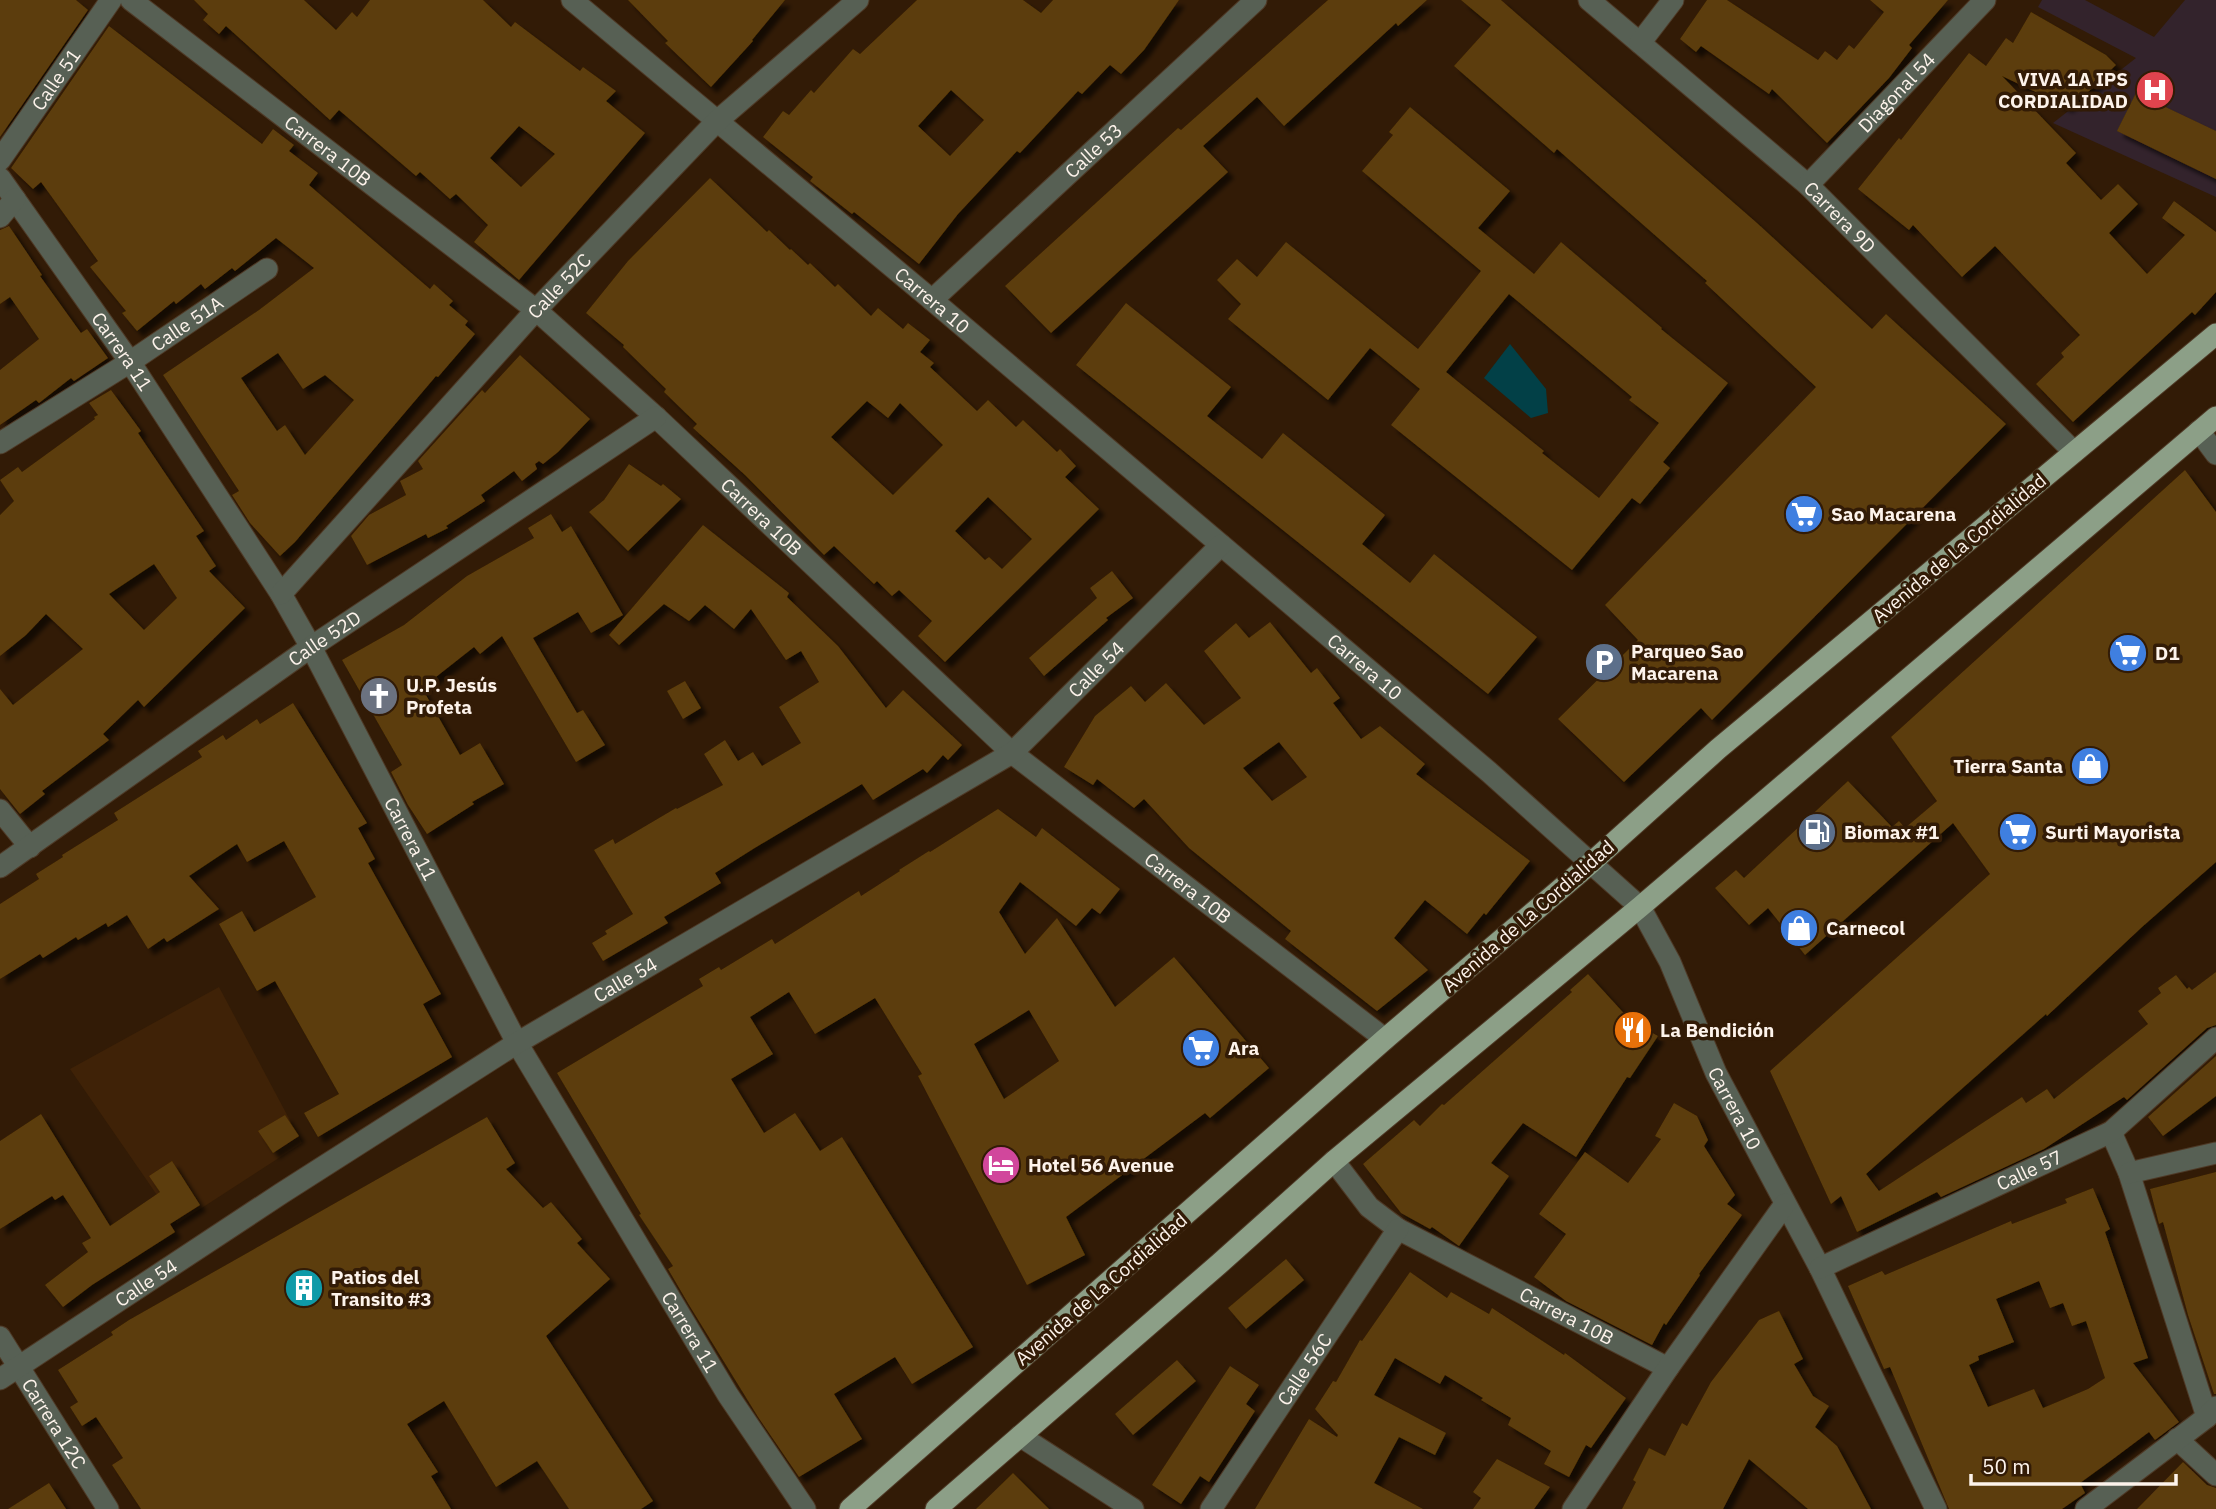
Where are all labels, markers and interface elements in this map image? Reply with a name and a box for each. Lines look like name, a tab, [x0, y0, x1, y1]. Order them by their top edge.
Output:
street label: Calle 51	[26, 44, 86, 115]
street label: Diagonal 54	[1853, 47, 1940, 138]
place label: VIVA 1A IPS CORDIALIDAD	[1998, 67, 2128, 113]
hospital icon: VIVA 1A IPS CORDIALIDAD	[2134, 69, 2176, 111]
street label: Carrera 10B	[280, 110, 376, 192]
street label: Calle 53	[1060, 118, 1127, 183]
street label: Carrera 9D	[1799, 176, 1881, 258]
street label: Calle 52C	[522, 248, 596, 324]
street label: Carrera 10	[890, 262, 975, 339]
street label: Calle 51A	[146, 290, 228, 356]
street label: Carrera 11	[86, 307, 158, 395]
street label: Avenida de La Cordialidad	[1867, 468, 2051, 628]
street label: Carrera 10B	[716, 473, 807, 561]
supermarket icon: Sao Macarena	[1783, 493, 1825, 535]
place label: Sao Macarena	[1831, 502, 1956, 526]
street label: Calle 52D	[283, 605, 365, 671]
street label: Carrera 10	[1323, 628, 1407, 705]
supermarket icon: D1	[2107, 632, 2149, 674]
street label: Calle 54	[1063, 636, 1129, 702]
place label: Parqueo Sao Macarena	[1631, 639, 1744, 685]
parking icon: Parqueo Sao Macarena	[1583, 641, 1625, 683]
place label: D1	[2155, 641, 2180, 665]
place label: U.P. Jesús Profeta	[406, 673, 497, 719]
church icon: U.P. Jesús Profeta	[358, 675, 400, 717]
shop icon: Tierra Santa	[2069, 745, 2111, 787]
place label: Tierra Santa	[1953, 754, 2063, 778]
street label: Carrera 11	[379, 793, 442, 884]
fuel station icon: Biomax #1	[1796, 811, 1838, 853]
supermarket icon: Surti Mayorista	[1997, 811, 2039, 853]
place label: Biomax #1	[1844, 820, 1940, 844]
place label: Surti Mayorista	[2045, 820, 2181, 844]
street label: Avenida de La Cordialidad	[1437, 835, 1619, 997]
street label: Carrera 10B	[1140, 847, 1236, 929]
shop icon: Carnecol	[1778, 907, 1820, 949]
place label: Carnecol	[1826, 916, 1905, 940]
street label: Calle 54	[589, 952, 661, 1008]
restaurant icon: La Bendición	[1612, 1009, 1654, 1051]
place label: La Bendición	[1660, 1018, 1774, 1042]
supermarket icon: Ara	[1180, 1027, 1222, 1069]
place label: Ara	[1228, 1036, 1259, 1060]
street label: Carrera 10	[1703, 1063, 1767, 1154]
hotel icon: Hotel 56 Avenue	[980, 1144, 1022, 1186]
street label: Calle 57	[1993, 1145, 2066, 1196]
place label: Hotel 56 Avenue	[1028, 1153, 1174, 1177]
street label: Avenida de La Cordialidad	[1010, 1208, 1192, 1370]
street label: Calle 54	[110, 1253, 182, 1312]
place label: Patios del Transito #3	[331, 1265, 432, 1311]
building icon: Patios del Transito #3	[283, 1267, 325, 1309]
street label: Carrera 10B	[1515, 1282, 1618, 1350]
street label: Carrera 11	[656, 1287, 724, 1377]
street label: Calle 56C	[1272, 1328, 1337, 1410]
street label: Carrera 12C	[17, 1374, 92, 1473]
scale bar	[1971, 1442, 2176, 1486]
text: 50 m	[1982, 1452, 2031, 1480]

